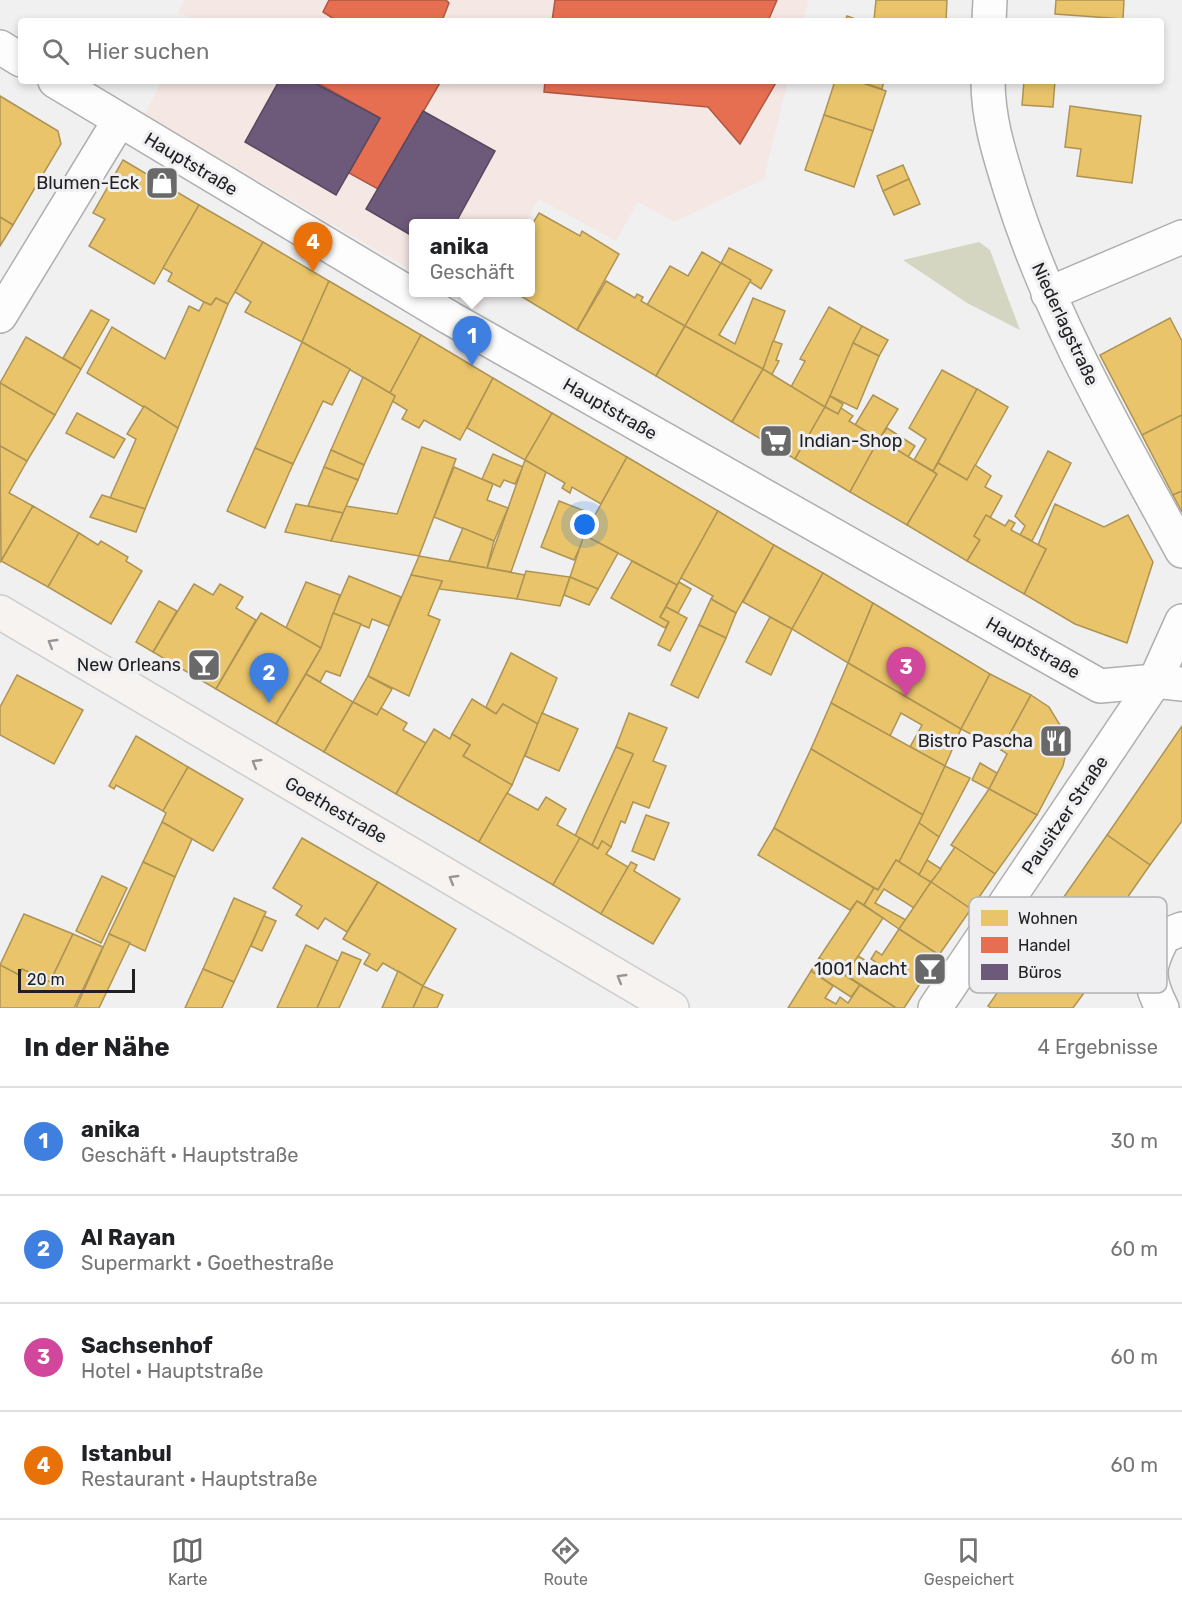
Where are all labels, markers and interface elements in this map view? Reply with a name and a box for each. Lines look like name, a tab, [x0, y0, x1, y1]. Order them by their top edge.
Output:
search box	[18, 18, 1164, 84]
icon: search	[39, 35, 72, 68]
text: Hier suchen	[87, 38, 209, 65]
street label: Hauptstraße	[140, 128, 242, 200]
shop icon: Blumen-Eck	[144, 165, 180, 201]
place label: Blumen-Eck	[36, 172, 140, 194]
popup	[409, 219, 535, 297]
pin: 4	[294, 222, 332, 272]
text: anika	[430, 233, 489, 260]
street label: Niederlagstraße	[1027, 259, 1103, 389]
text: Geschäft	[430, 260, 514, 284]
pin: 1	[452, 316, 492, 366]
street label: Hauptstraße	[559, 373, 661, 445]
supermarket icon: Indian-Shop	[758, 423, 794, 459]
place label: Indian-Shop	[799, 430, 902, 452]
your location	[570, 510, 599, 539]
street label: Hauptstraße	[982, 612, 1084, 684]
one-way arrow	[48, 638, 58, 650]
bar icon: New Orleans	[186, 647, 222, 683]
pin: 3	[886, 648, 926, 697]
place label: New Orleans	[77, 654, 181, 676]
pin: 2	[250, 654, 288, 703]
restaurant icon: Bistro Pascha	[1038, 723, 1074, 759]
place label: Bistro Pascha	[918, 730, 1033, 752]
street label: Pausitzer Straße	[1017, 752, 1113, 878]
one-way arrow	[252, 759, 262, 770]
street label: Goethestraße	[281, 772, 391, 848]
one-way arrow	[449, 875, 459, 887]
legend	[969, 897, 1167, 993]
text: Wohnen	[1018, 909, 1078, 928]
text: Handel	[1018, 936, 1070, 955]
bar icon: 1001 Nacht	[912, 951, 948, 987]
place label: 1001 Nacht	[814, 958, 907, 980]
text: Büros	[1018, 963, 1062, 982]
scale bar	[18, 966, 135, 994]
text: 20 m	[27, 970, 65, 989]
one-way arrow	[617, 974, 627, 986]
text: In der Nähe	[24, 1032, 170, 1063]
text: 4 Ergebnisse	[1038, 1035, 1158, 1059]
text: anika	[81, 1116, 140, 1143]
text: 1	[39, 1129, 48, 1153]
text: 30 m	[1111, 1129, 1158, 1153]
text: Geschäft · Hauptstraße	[81, 1143, 299, 1167]
text: Al Rayan	[81, 1224, 175, 1251]
text: 2	[37, 1237, 50, 1261]
text: 60 m	[1111, 1237, 1158, 1261]
text: Supermarkt · Goethestraße	[81, 1251, 334, 1275]
text: Sachsenhof	[81, 1332, 213, 1359]
text: 3	[37, 1345, 50, 1369]
text: 60 m	[1111, 1345, 1158, 1369]
text: Hotel · Hauptstraße	[81, 1359, 263, 1383]
text: Istanbul	[81, 1440, 172, 1467]
text: 4	[37, 1453, 50, 1477]
text: 60 m	[1111, 1453, 1158, 1477]
text: Restaurant · Hauptstraße	[81, 1467, 317, 1491]
tab: Karte	[168, 1534, 208, 1589]
tab: Route	[543, 1534, 588, 1589]
tab: Gespeichert	[924, 1534, 1014, 1589]

